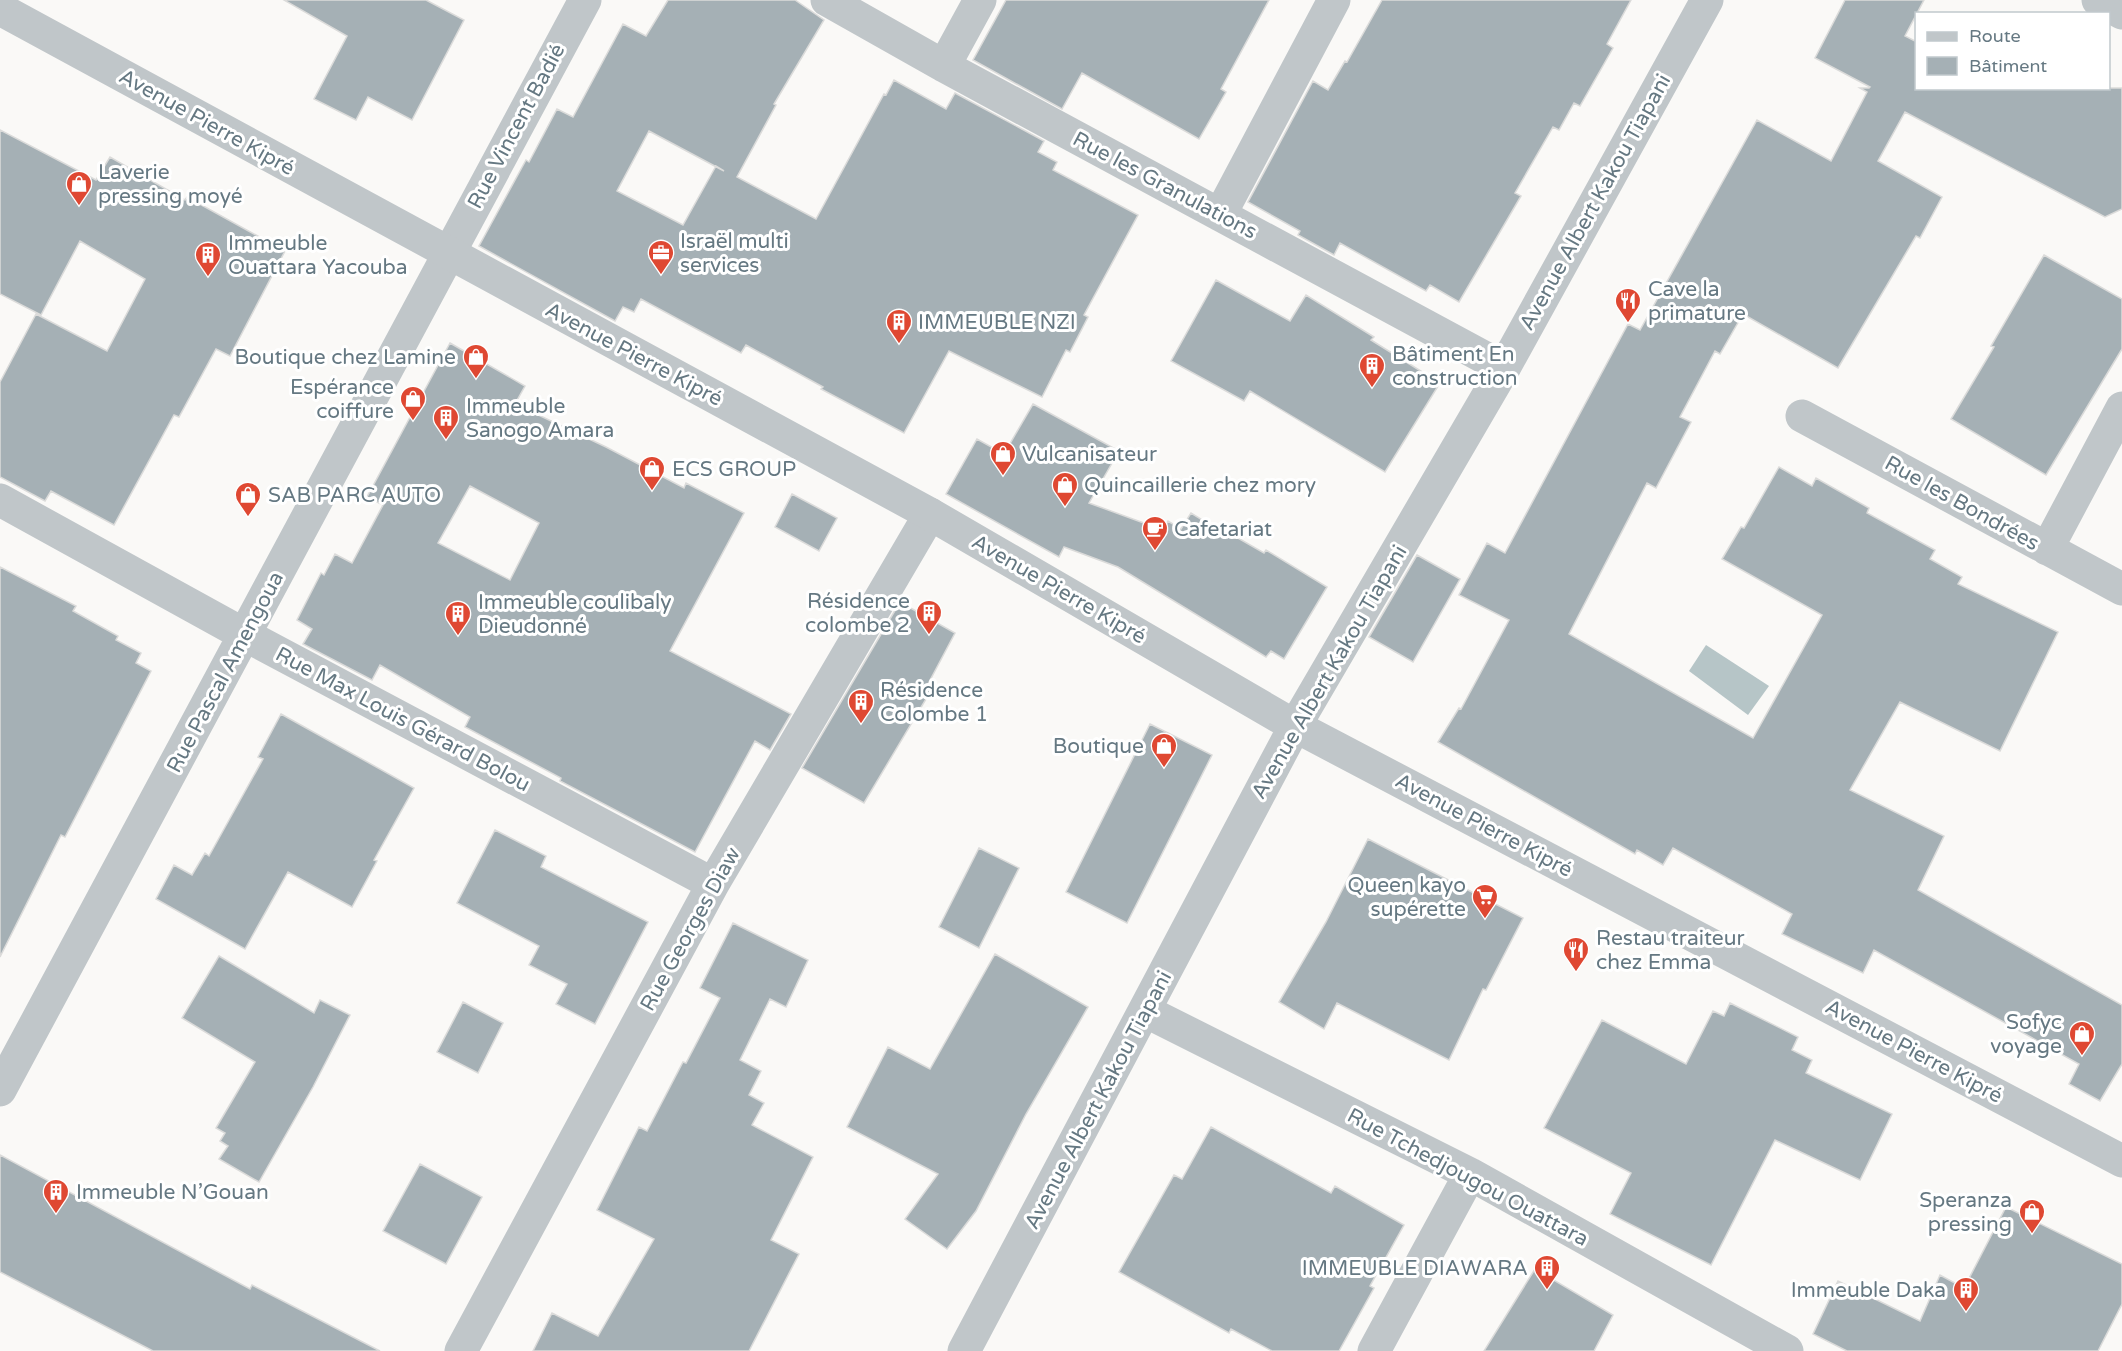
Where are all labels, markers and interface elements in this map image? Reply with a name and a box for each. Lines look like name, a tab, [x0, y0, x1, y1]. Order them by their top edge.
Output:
legend	[1915, 12, 2110, 90]
text: Route	[1969, 25, 2021, 47]
street label: Rue Vincent Badié	[462, 39, 571, 213]
text: Bâtiment	[1969, 55, 2047, 77]
street label: Avenue Pierre Kipré	[115, 64, 299, 181]
street label: Avenue Albert Kakou Tiapani	[1514, 70, 1676, 335]
street label: Rue les Granulations	[1069, 126, 1261, 245]
place label: Laverie pressing moyé	[98, 160, 243, 209]
shop icon: Laverie pressing moyé	[64, 169, 94, 207]
place label: Israël multi services	[680, 229, 789, 278]
place label: Immeuble Ouattara Yacouba	[228, 231, 408, 280]
office icon: Israël multi services	[646, 238, 676, 276]
building icon: Immeuble Ouattara Yacouba	[193, 240, 223, 278]
place label: Cave la primature	[1648, 277, 1746, 326]
restaurant icon: Cave la primature	[1613, 286, 1643, 324]
street label: Avenue Pierre Kipré	[541, 297, 727, 412]
building icon: IMMEUBLE NZI	[884, 307, 914, 345]
place label: IMMEUBLE NZI	[918, 310, 1076, 335]
shop icon: Boutique chez Lamine	[461, 342, 491, 380]
place label: Bâtiment En construction	[1392, 342, 1518, 391]
place label: Boutique chez Lamine	[234, 345, 456, 370]
building icon: Bâtiment En construction	[1357, 351, 1387, 389]
place label: Espérance coiffure	[290, 375, 394, 424]
shop icon: Espérance coiffure	[398, 384, 428, 422]
place label: Immeuble Sanogo Amara	[466, 394, 614, 443]
building icon: Immeuble Sanogo Amara	[431, 403, 461, 441]
shop icon: Vulcanisateur	[988, 439, 1018, 477]
place label: Vulcanisateur	[1022, 442, 1157, 467]
street label: Rue les Bondrées	[1880, 451, 2043, 556]
shop icon: ECS GROUP	[637, 454, 667, 492]
place label: ECS GROUP	[672, 457, 796, 482]
shop icon: Quincaillerie chez mory	[1050, 470, 1080, 508]
place label: Quincaillerie chez mory	[1084, 473, 1316, 498]
shop icon: SAB PARC AUTO	[233, 480, 263, 518]
place label: SAB PARC AUTO	[268, 483, 441, 508]
cafe icon: Cafetariat	[1140, 514, 1170, 552]
place label: Cafetariat	[1174, 517, 1272, 542]
street label: Avenue Pierre Kipré	[967, 529, 1150, 650]
street label: Avenue Albert Kakou Tiapani	[1246, 541, 1412, 804]
street label: Rue Pascal Amengoua	[162, 567, 289, 777]
place label: Résidence colombe 2	[805, 589, 910, 638]
place label: Immeuble coulibaly Dieudonné	[478, 590, 672, 639]
building icon: Résidence colombe 2	[914, 598, 944, 636]
building icon: Immeuble coulibaly Dieudonné	[443, 599, 473, 637]
street label: Rue Max Louis Gérard Bolou	[271, 642, 534, 797]
place label: Résidence Colombe 1	[880, 678, 988, 727]
building icon: Résidence Colombe 1	[846, 687, 876, 725]
shop icon: Boutique	[1149, 731, 1179, 769]
place label: Boutique	[1053, 734, 1144, 759]
street label: Avenue Pierre Kipré	[1391, 768, 1577, 883]
street label: Rue Georges Diaw	[635, 843, 746, 1015]
place label: Queen kayo supérette	[1348, 873, 1466, 922]
supermarket icon: Queen kayo supérette	[1470, 882, 1500, 920]
place label: Restau traiteur chez Emma	[1596, 926, 1745, 975]
restaurant icon: Restau traiteur chez Emma	[1561, 935, 1591, 973]
street label: Avenue Albert Kakou Tiapani	[1020, 967, 1177, 1234]
street label: Avenue Pierre Kipré	[1821, 994, 2007, 1109]
place label: Sofyc voyage	[1990, 1010, 2062, 1059]
shop icon: Sofyc voyage	[2067, 1019, 2097, 1057]
street label: Rue Tchedjougou Ouattara	[1343, 1103, 1593, 1252]
building icon: Immeuble N’Gouan	[41, 1177, 71, 1215]
place label: Immeuble N’Gouan	[76, 1180, 269, 1205]
place label: Speranza pressing	[1919, 1188, 2012, 1237]
shop icon: Speranza pressing	[2017, 1197, 2047, 1235]
building icon: IMMEUBLE DIAWARA	[1532, 1253, 1562, 1291]
place label: IMMEUBLE DIAWARA	[1302, 1256, 1528, 1281]
building icon: Immeuble Daka	[1951, 1275, 1981, 1313]
place label: Immeuble Daka	[1791, 1278, 1946, 1303]

